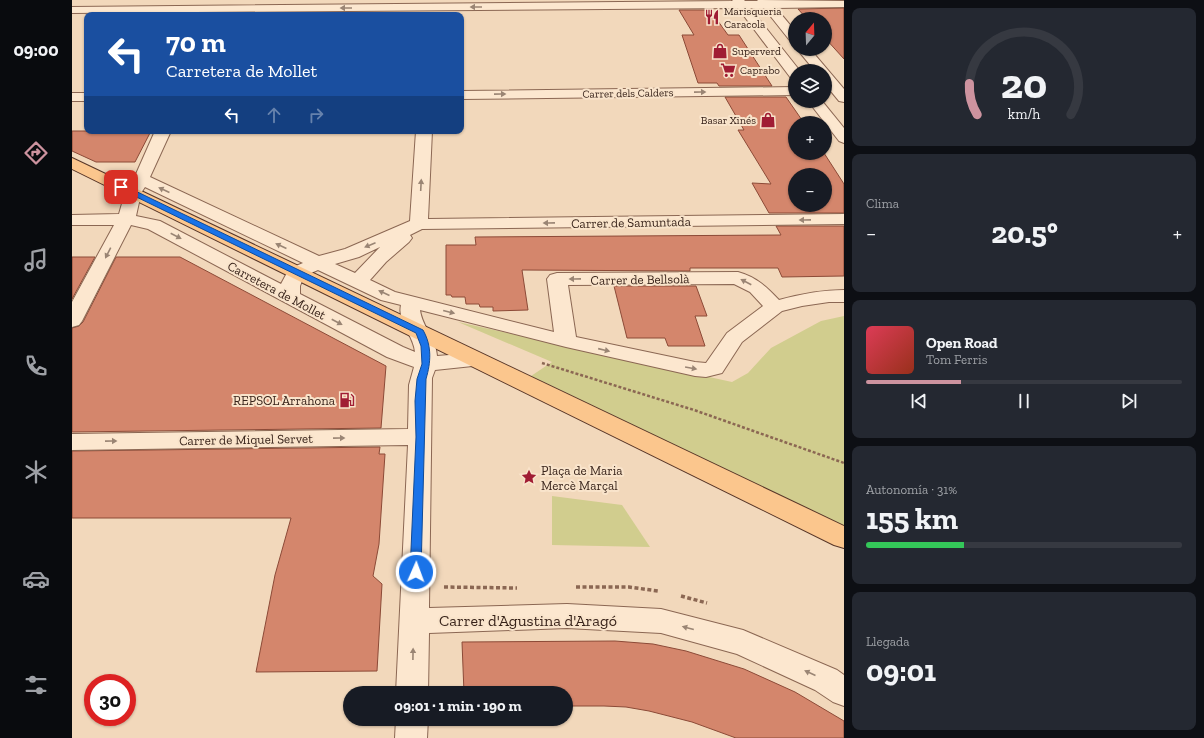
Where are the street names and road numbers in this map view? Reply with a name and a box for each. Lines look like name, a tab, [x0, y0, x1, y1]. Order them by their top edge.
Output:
street label: Carrer dels Calders	[582, 86, 674, 101]
street label: Carrer de Samuntada	[571, 214, 692, 231]
street label: Carretera de Mollet	[225, 258, 329, 323]
street label: Carrer de Bellsolà	[590, 271, 690, 288]
street label: Carrer de Miquel Servet	[179, 431, 313, 448]
street label: Carrer d'Agustina d'Aragó	[439, 611, 617, 630]

